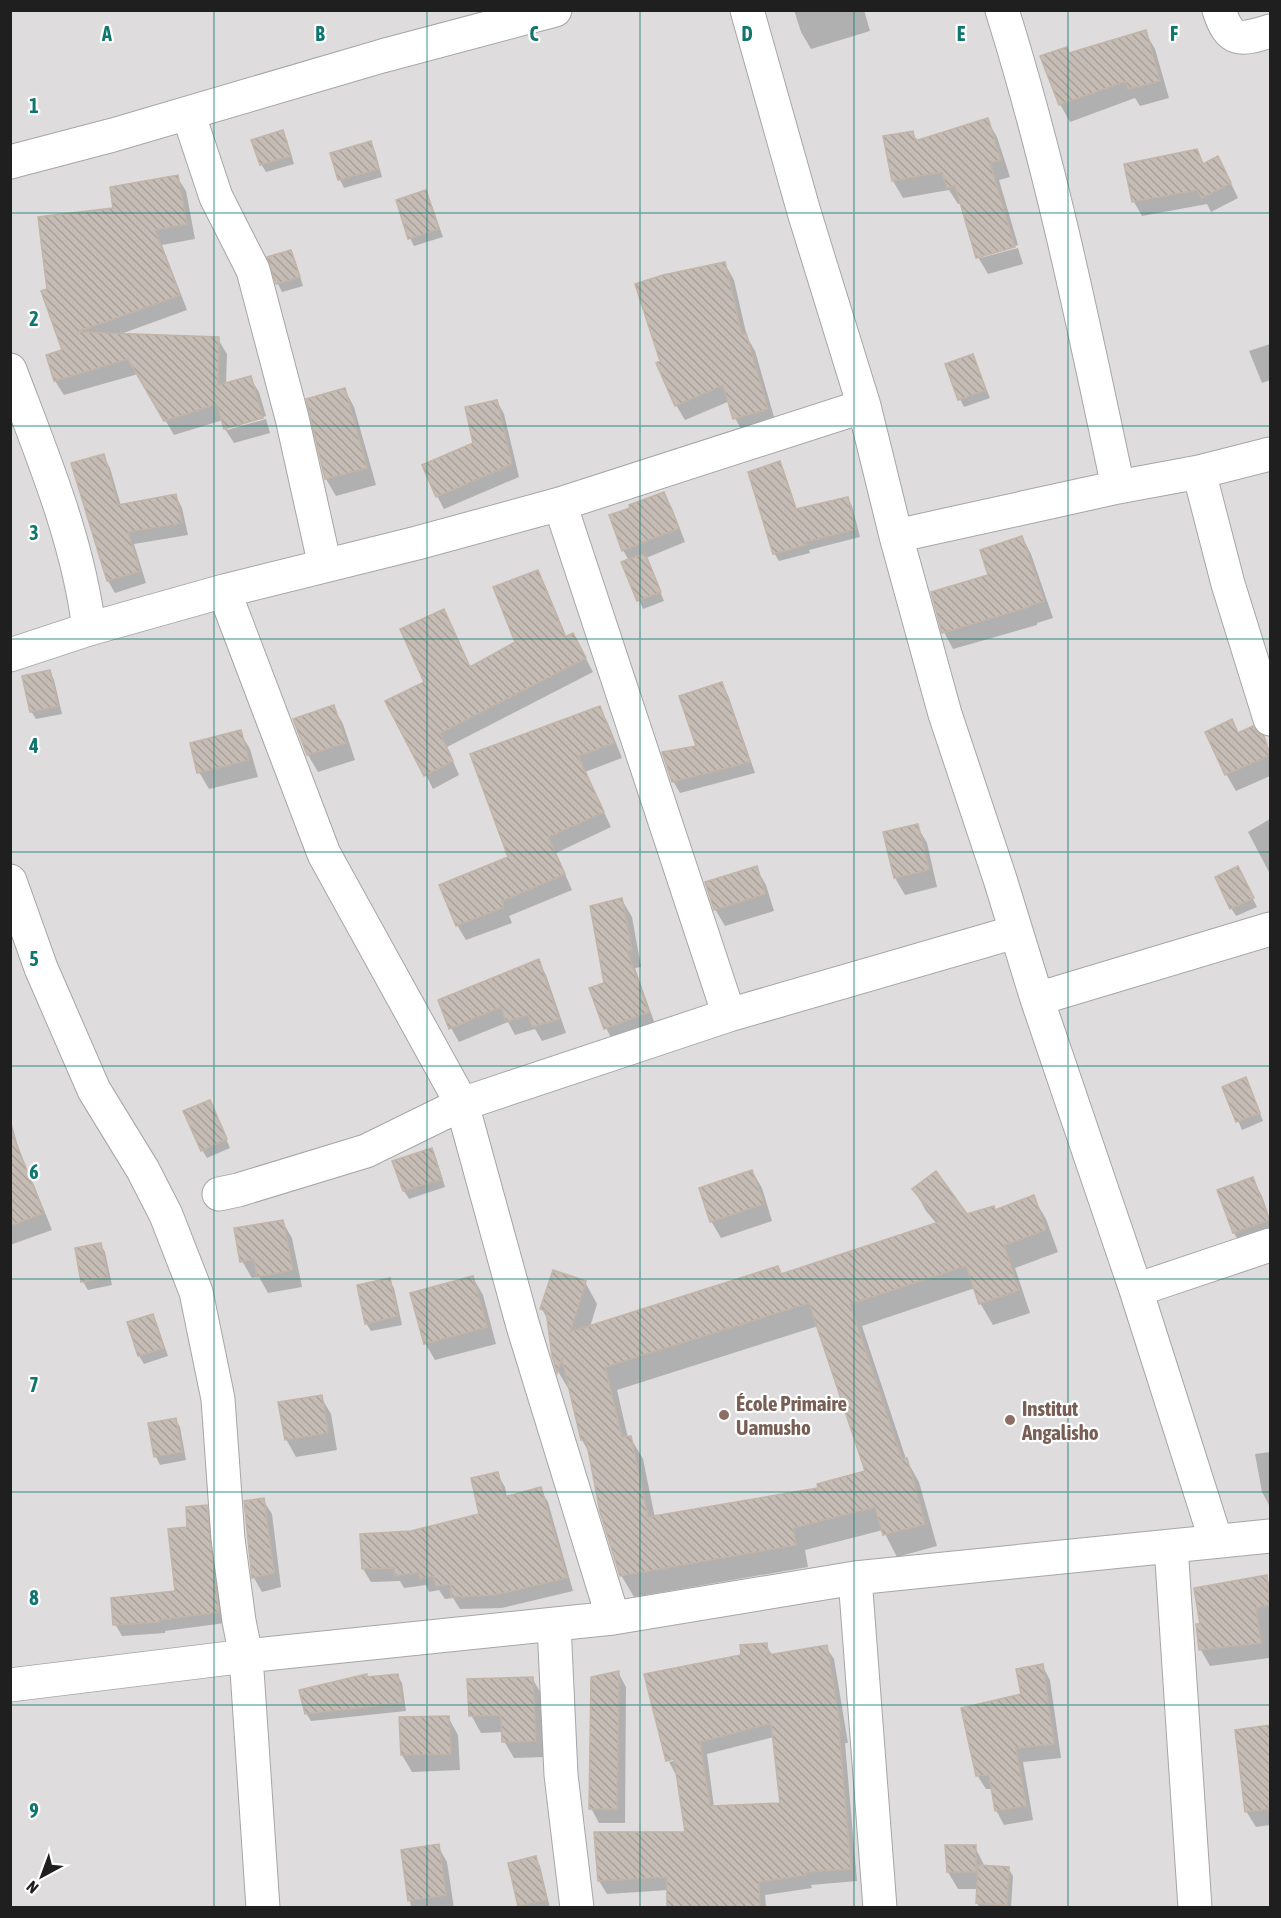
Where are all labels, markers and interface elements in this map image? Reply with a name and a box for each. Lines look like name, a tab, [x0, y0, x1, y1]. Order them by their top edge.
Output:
text: A	[101, 22, 112, 45]
text: B	[315, 22, 325, 45]
text: C	[530, 22, 539, 45]
text: D	[741, 22, 753, 45]
text: E	[957, 22, 966, 45]
text: F	[1170, 22, 1178, 45]
text: 1	[29, 94, 39, 117]
text: 2	[29, 307, 39, 330]
text: 3	[29, 521, 39, 544]
text: 4	[28, 734, 39, 757]
text: 5	[29, 947, 39, 970]
text: 6	[29, 1160, 39, 1183]
text: 7	[29, 1373, 39, 1396]
place label: École Primaire Uamusho	[736, 1391, 847, 1439]
place label: Institut Angalisho	[1021, 1396, 1099, 1444]
marker: École Primaire Uamusho	[717, 1408, 731, 1422]
marker: Institut Angalisho	[1003, 1413, 1017, 1427]
text: 8	[29, 1586, 39, 1609]
text: 9	[29, 1799, 39, 1822]
north arrow	[12, 1846, 72, 1906]
text: N	[23, 1877, 42, 1897]

